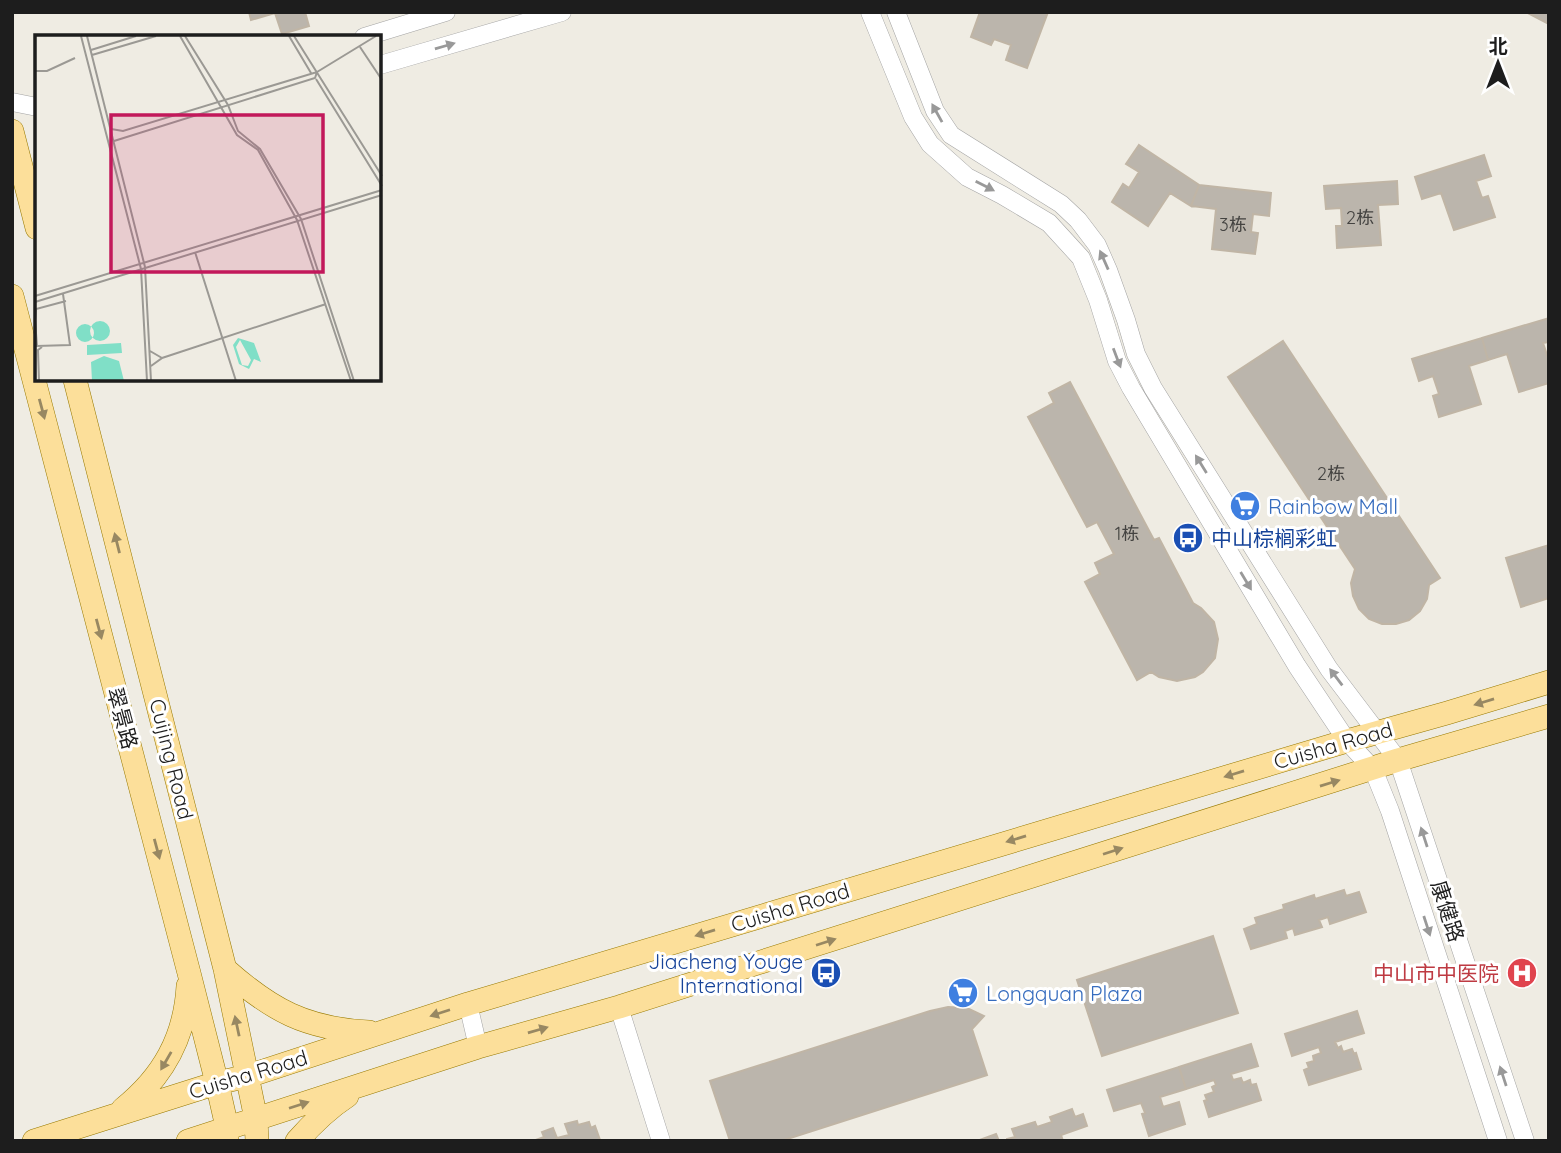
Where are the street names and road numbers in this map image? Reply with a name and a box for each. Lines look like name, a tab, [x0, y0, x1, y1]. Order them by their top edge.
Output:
street label: 翠景路	[102, 684, 144, 752]
street label: Cuijing Road	[144, 696, 200, 822]
street label: Cuisha Road	[1271, 716, 1395, 774]
street label: Cuisha Road	[728, 877, 852, 937]
street label: 康健路	[1426, 877, 1470, 945]
street label: Cuisha Road	[186, 1044, 310, 1104]

